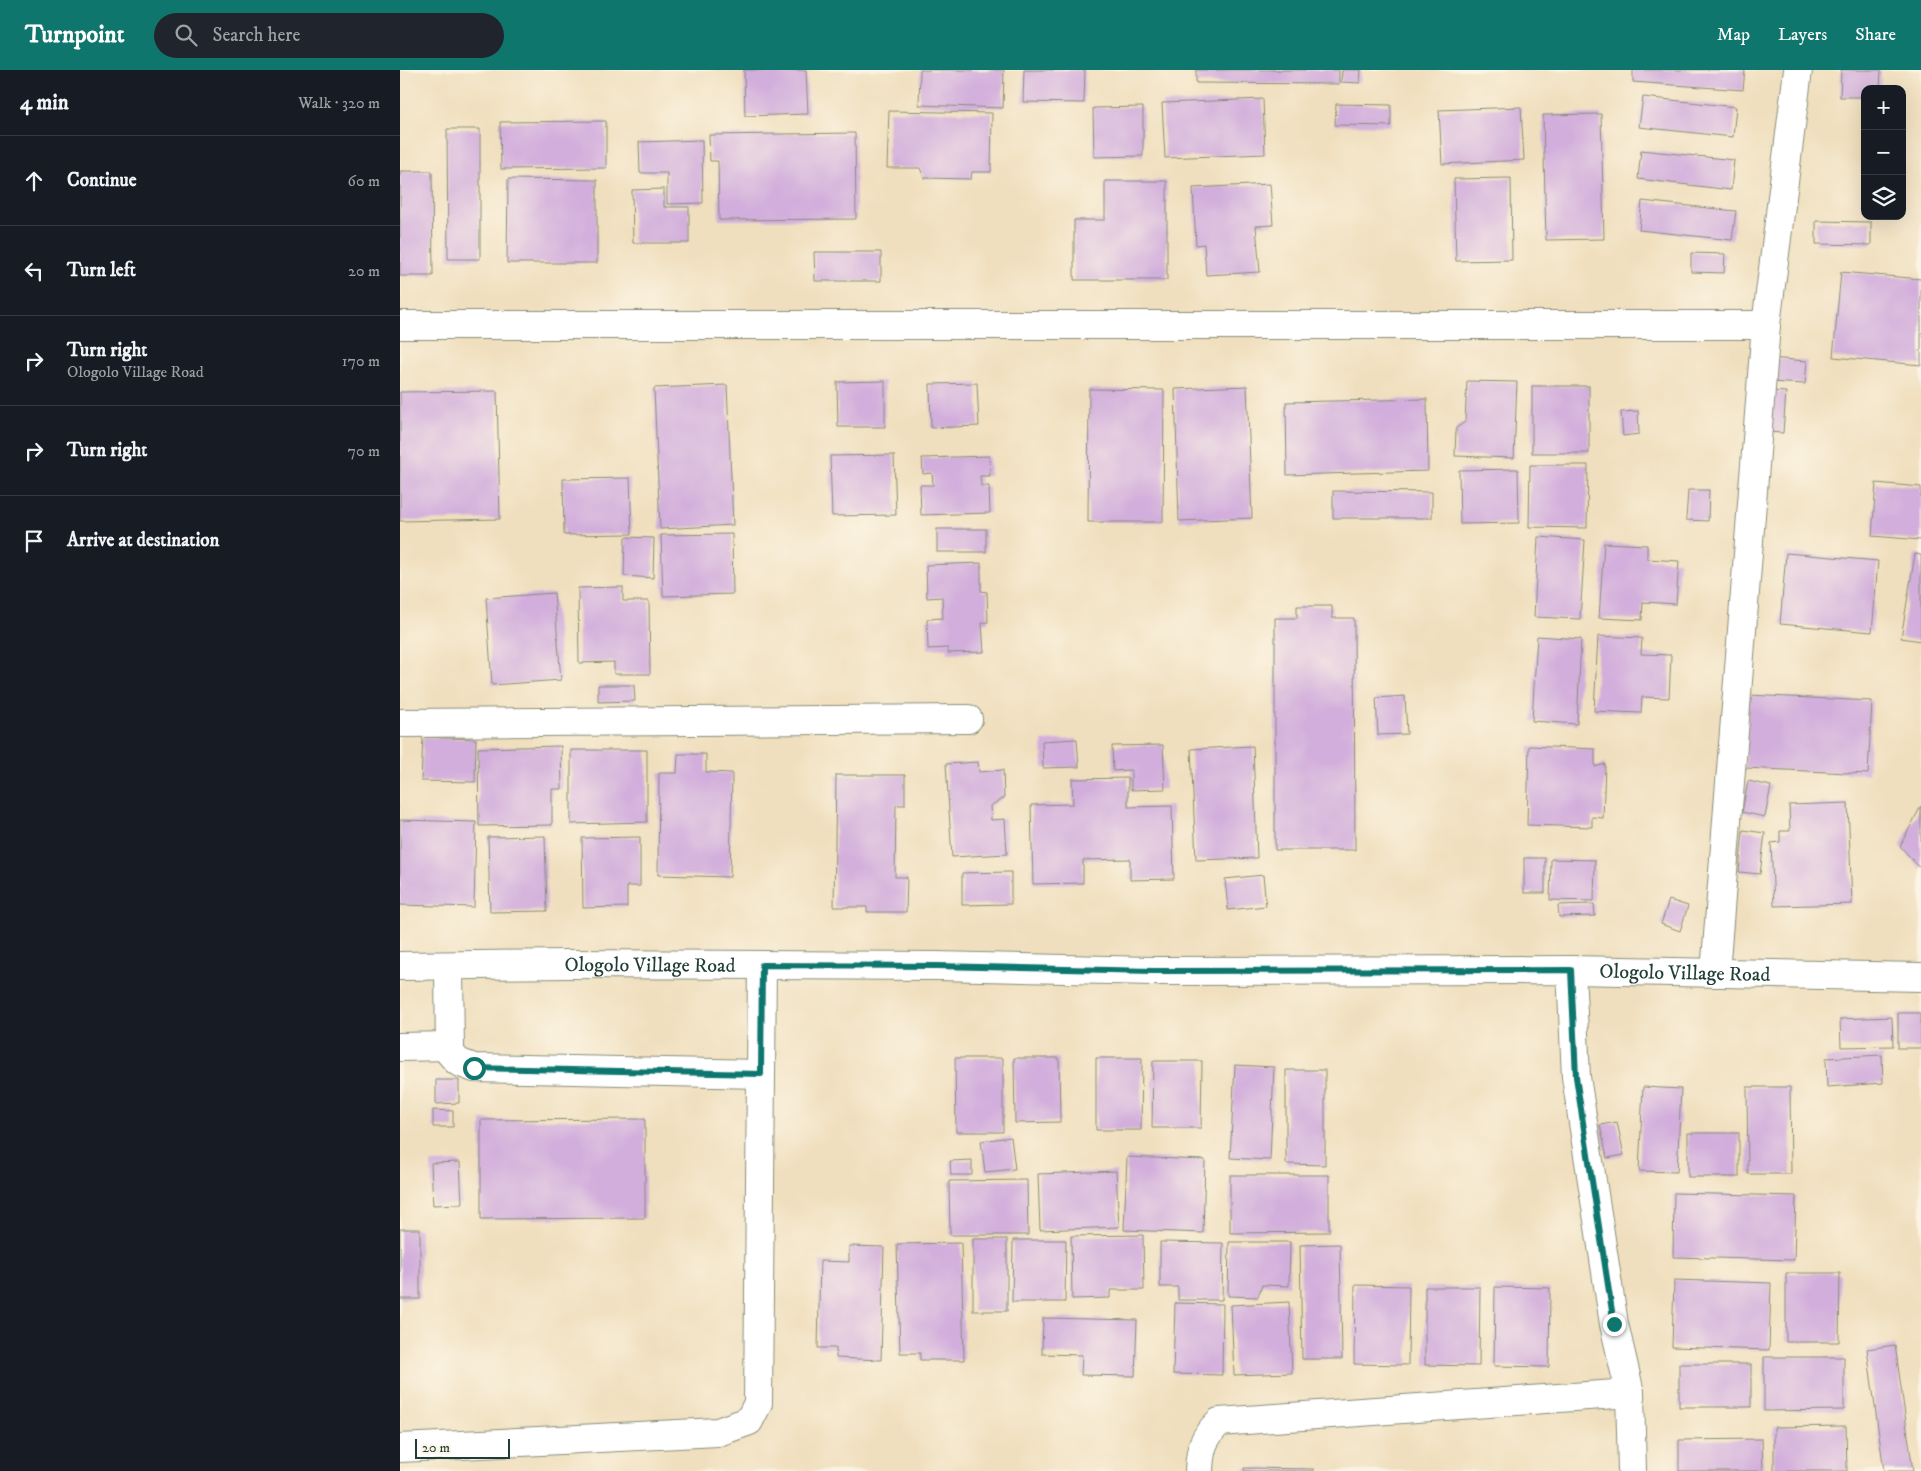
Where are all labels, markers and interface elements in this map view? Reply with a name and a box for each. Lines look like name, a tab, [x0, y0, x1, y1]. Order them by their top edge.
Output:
search box	[154, 13, 504, 58]
text: Turnpoint	[25, 20, 124, 50]
icon: search	[172, 21, 200, 49]
text: Search here	[212, 24, 300, 47]
text: Map	[1717, 24, 1750, 46]
text: Layers	[1778, 24, 1827, 46]
text: Share	[1855, 24, 1896, 46]
map controls	[1861, 85, 1906, 220]
button: +	[1861, 85, 1906, 130]
text: 4 min	[20, 90, 69, 116]
text: Walk · 320 m	[298, 93, 380, 113]
button: −	[1861, 130, 1906, 175]
icon: ahead	[20, 167, 48, 195]
text: Continue	[67, 169, 137, 192]
text: 60 m	[348, 171, 380, 191]
button: layers	[1861, 175, 1906, 220]
icon: left	[20, 257, 48, 285]
text: Turn left	[67, 259, 136, 282]
text: 20 m	[348, 261, 380, 281]
text: Turn right	[67, 339, 147, 362]
icon: right	[20, 347, 48, 375]
text: 170 m	[342, 351, 380, 371]
text: Ologolo Village Road	[67, 362, 204, 382]
icon: right	[20, 437, 48, 465]
text: Turn right	[67, 439, 147, 462]
text: 70 m	[348, 441, 380, 461]
icon: arrive	[20, 527, 48, 555]
text: Arrive at destination	[67, 529, 219, 552]
street label: Ologolo Village Road	[564, 953, 736, 979]
street label: Ologolo Village Road	[1599, 960, 1771, 988]
route start	[463, 1057, 486, 1080]
route end	[1603, 1313, 1626, 1336]
scale bar	[415, 1436, 510, 1459]
text: 20 m	[422, 1439, 450, 1457]

